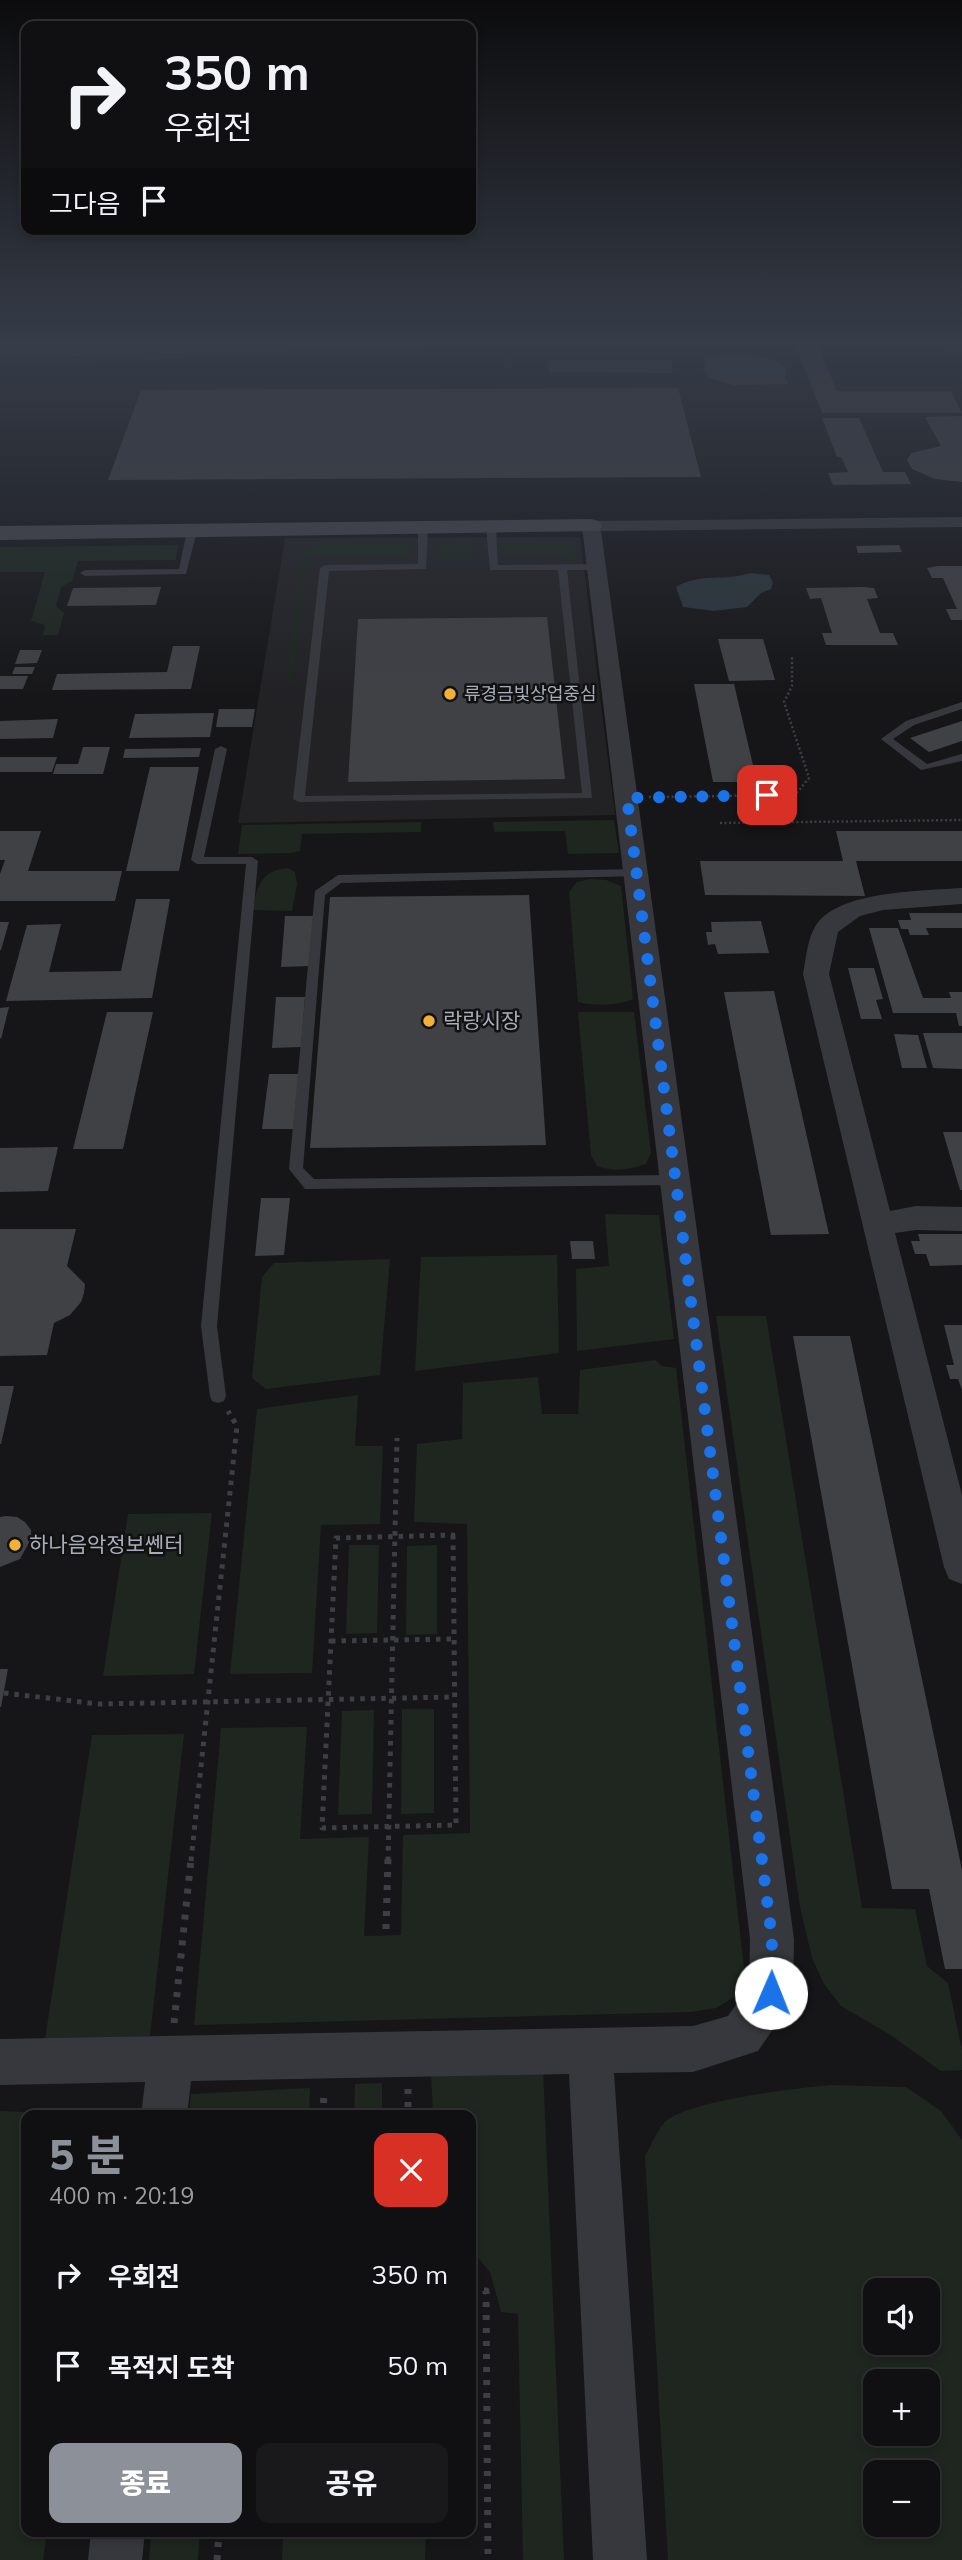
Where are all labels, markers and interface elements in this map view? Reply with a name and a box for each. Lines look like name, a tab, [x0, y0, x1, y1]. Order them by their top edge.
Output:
text: 350 m	[164, 41, 310, 102]
icon: right	[49, 49, 140, 140]
text: 우회전	[164, 107, 252, 147]
icon: arrive	[135, 182, 173, 220]
text: 그다음	[49, 187, 121, 220]
place label: 류경금빛상업중심	[464, 682, 596, 705]
marker: 류경금빛상업중심	[442, 686, 458, 702]
pin	[737, 765, 797, 825]
icon: arrive	[748, 776, 786, 814]
place label: 락랑시장	[443, 1007, 520, 1033]
marker: 락랑시장	[421, 1013, 437, 1029]
place label: 하나음악정보쎈터	[29, 1531, 184, 1557]
marker: 하나음악정보쎈터	[7, 1537, 23, 1553]
position arrow	[734, 1956, 808, 2030]
text: 5 분	[49, 2128, 125, 2181]
button: close	[374, 2133, 448, 2207]
text: 400 m · 20:19	[49, 2181, 194, 2210]
icon: right	[49, 2256, 87, 2294]
text: 350 m	[372, 2258, 448, 2291]
text: 우회전	[108, 2260, 180, 2293]
map controls	[863, 2278, 940, 2537]
button: sound	[863, 2278, 940, 2355]
icon: arrive	[49, 2347, 87, 2385]
text: 50 m	[387, 2349, 448, 2382]
text: 목적지 도착	[108, 2351, 235, 2384]
button: +	[863, 2369, 940, 2446]
button: 종료	[49, 2443, 242, 2523]
button: 공유	[256, 2443, 448, 2523]
button: −	[863, 2460, 940, 2537]

